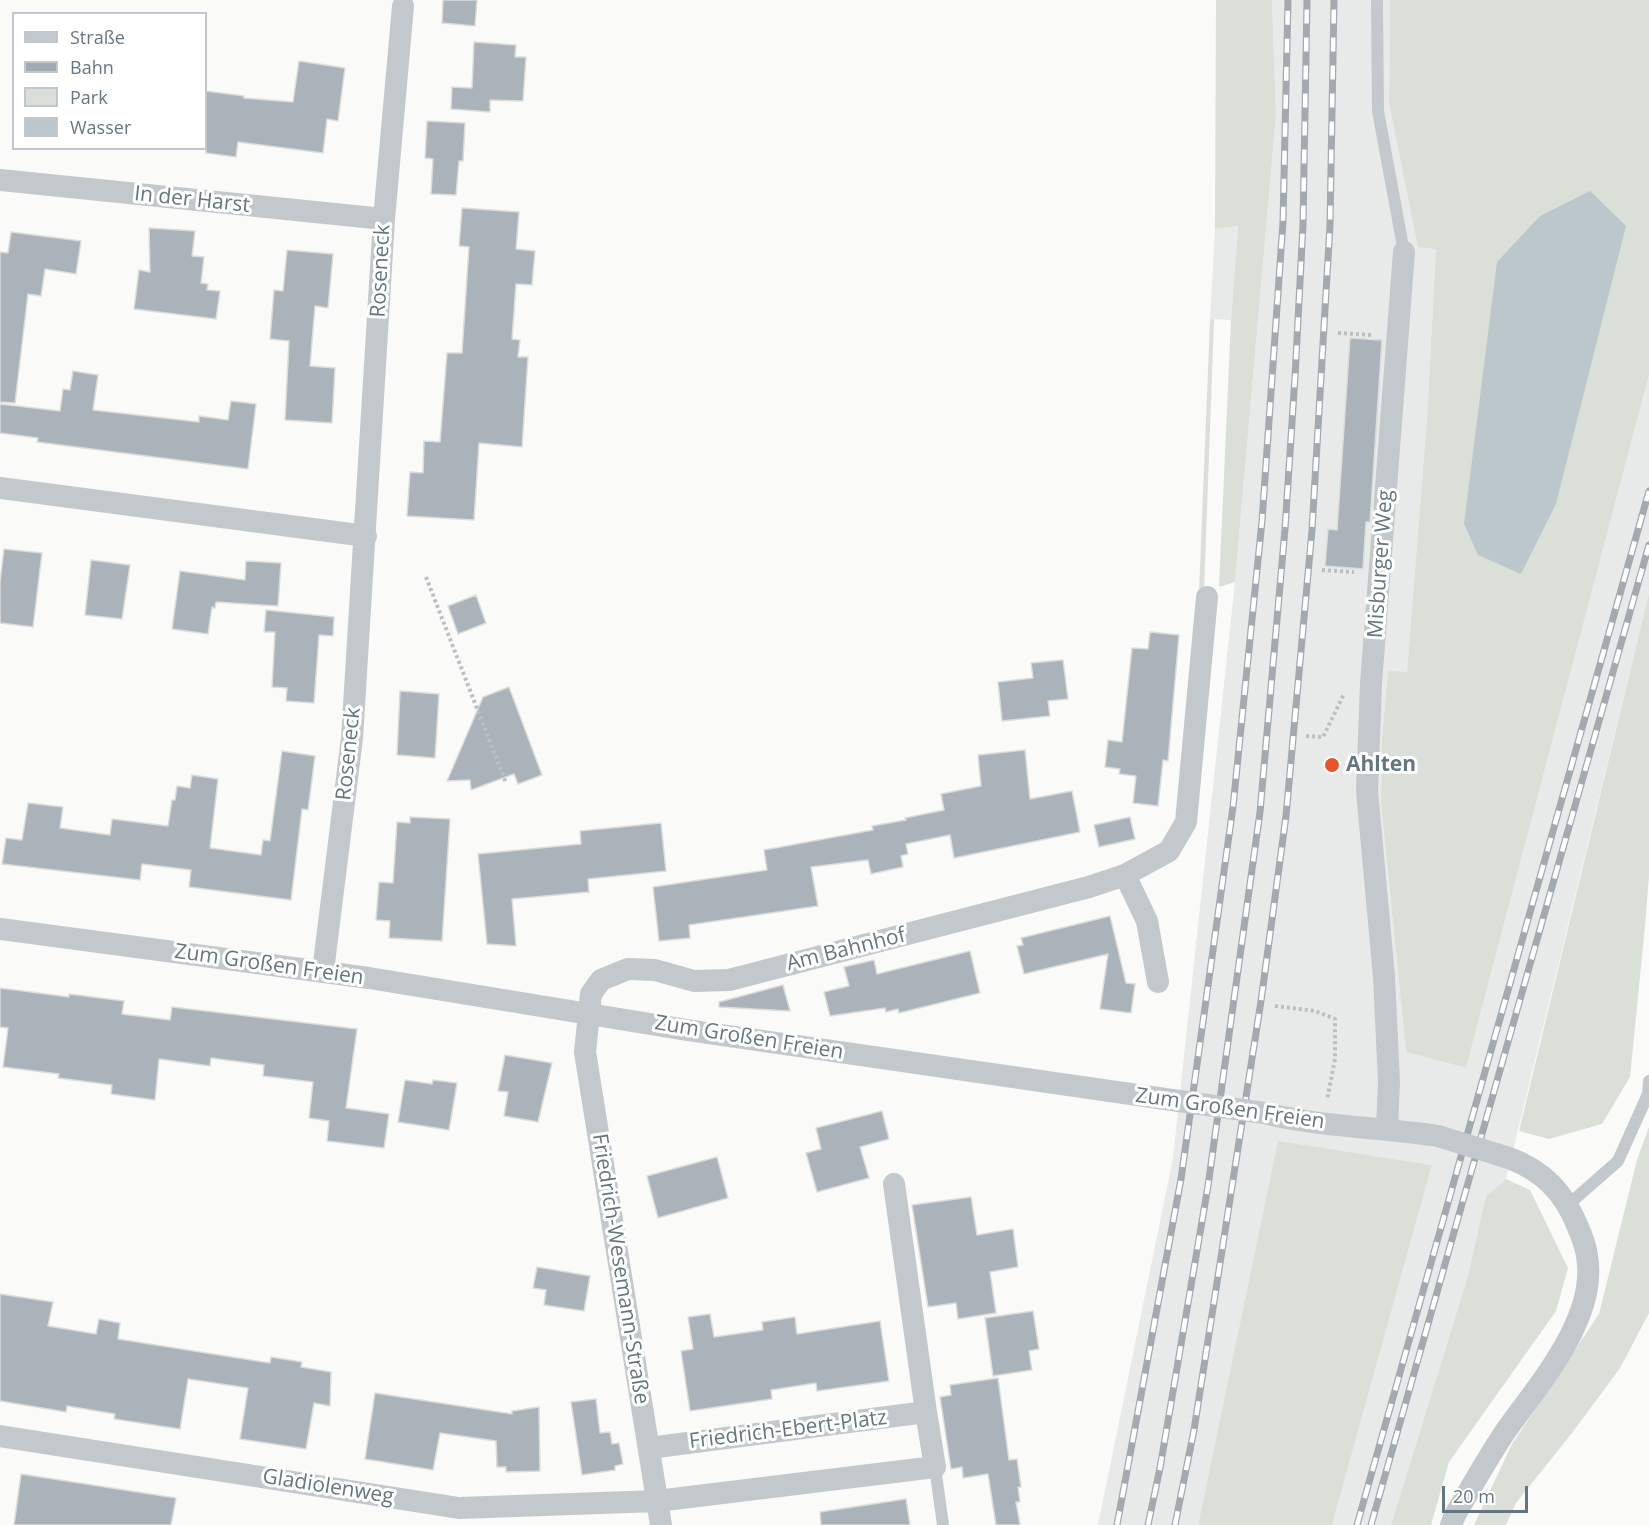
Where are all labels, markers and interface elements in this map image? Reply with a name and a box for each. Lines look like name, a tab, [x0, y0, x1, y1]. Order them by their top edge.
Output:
legend	[12, 12, 207, 150]
text: Straße	[70, 25, 125, 49]
text: Bahn	[70, 55, 114, 79]
text: Park	[70, 85, 108, 109]
text: Wasser	[70, 115, 131, 139]
street label: In der Harst	[133, 181, 251, 219]
street label: Roseneck	[366, 224, 396, 318]
street label: Misburger Weg	[1363, 489, 1399, 639]
street label: Roseneck	[332, 706, 366, 802]
place label: Ahlten	[1346, 752, 1416, 778]
marker: Ahlten	[1323, 756, 1341, 774]
street label: Am Bahnhof	[784, 923, 908, 977]
street label: Zum Großen Freien	[173, 939, 365, 991]
street label: Zum Großen Freien	[653, 1011, 845, 1065]
street label: Zum Großen Freien	[1134, 1083, 1326, 1135]
street label: Friedrich-Wesemann-Straße	[586, 1132, 654, 1406]
street label: Friedrich-Ebert-Platz	[688, 1405, 888, 1455]
street label: Gladiolenweg	[261, 1464, 395, 1510]
scale bar	[1445, 1474, 1530, 1512]
text: 20 m	[1453, 1484, 1495, 1508]

